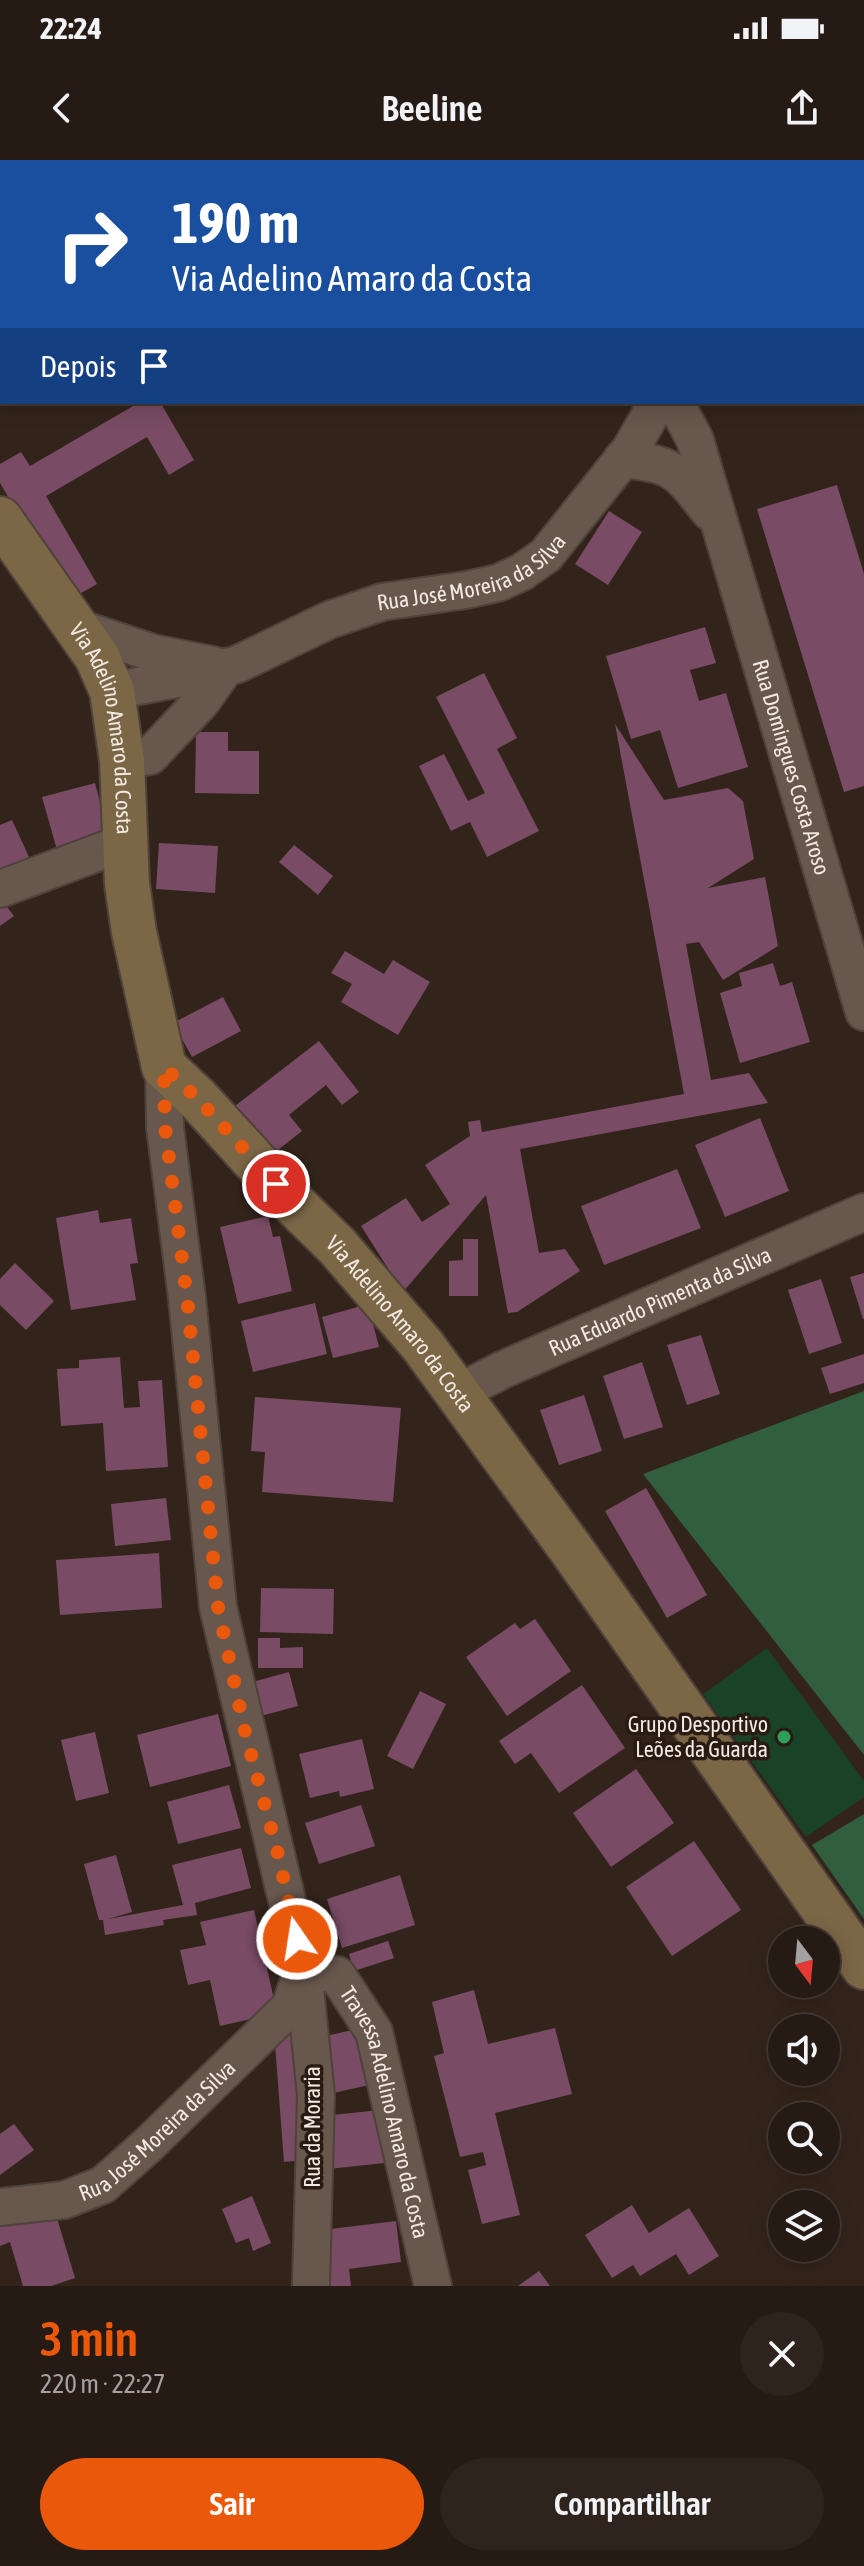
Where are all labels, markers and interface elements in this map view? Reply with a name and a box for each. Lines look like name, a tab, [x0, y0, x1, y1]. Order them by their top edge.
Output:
text: 22:24	[40, 11, 102, 45]
icon: back	[40, 86, 84, 130]
icon: share	[780, 86, 824, 130]
text: Beeline	[381, 87, 483, 129]
text: 190 m	[172, 191, 299, 255]
icon: right	[40, 192, 144, 296]
text: Via Adelino Amaro da Costa	[172, 257, 532, 299]
icon: arrive	[132, 344, 176, 388]
text: Depois	[40, 349, 116, 383]
street label: Rua José Moreira da Silva	[375, 529, 571, 616]
street label: Via Adelino Amaro da Costa	[64, 618, 138, 835]
street label: Rua Domingues Costa Aroso	[748, 656, 836, 878]
pin	[242, 1150, 310, 1218]
icon: arrive	[254, 1162, 298, 1206]
street label: Via Adelino Amaro da Costa	[321, 1230, 480, 1417]
street label: Rua Eduardo Pimenta da Silva	[545, 1241, 775, 1361]
place label: Grupo Desportivo Leões da Guarda	[628, 1711, 768, 1762]
marker: Grupo Desportivo Leões da Guarda	[775, 1728, 793, 1746]
position arrow	[255, 1897, 339, 1981]
north arrow	[768, 1926, 840, 1998]
map controls	[768, 1926, 840, 2262]
street label: Travessa Adelino Amaro da Costa	[335, 1981, 435, 2241]
button: sound	[768, 2014, 840, 2086]
street label: Rua José Moreira da Silva	[75, 2054, 241, 2206]
street label: Rua da Moraria	[299, 2066, 325, 2188]
button: search	[768, 2102, 840, 2174]
button: layers	[768, 2190, 840, 2262]
text: 3 min	[40, 2311, 138, 2366]
button: close	[740, 2312, 824, 2396]
text: 220 m · 22:27	[40, 2369, 165, 2399]
button: Sair	[40, 2458, 424, 2550]
button: Compartilhar	[440, 2458, 824, 2550]

